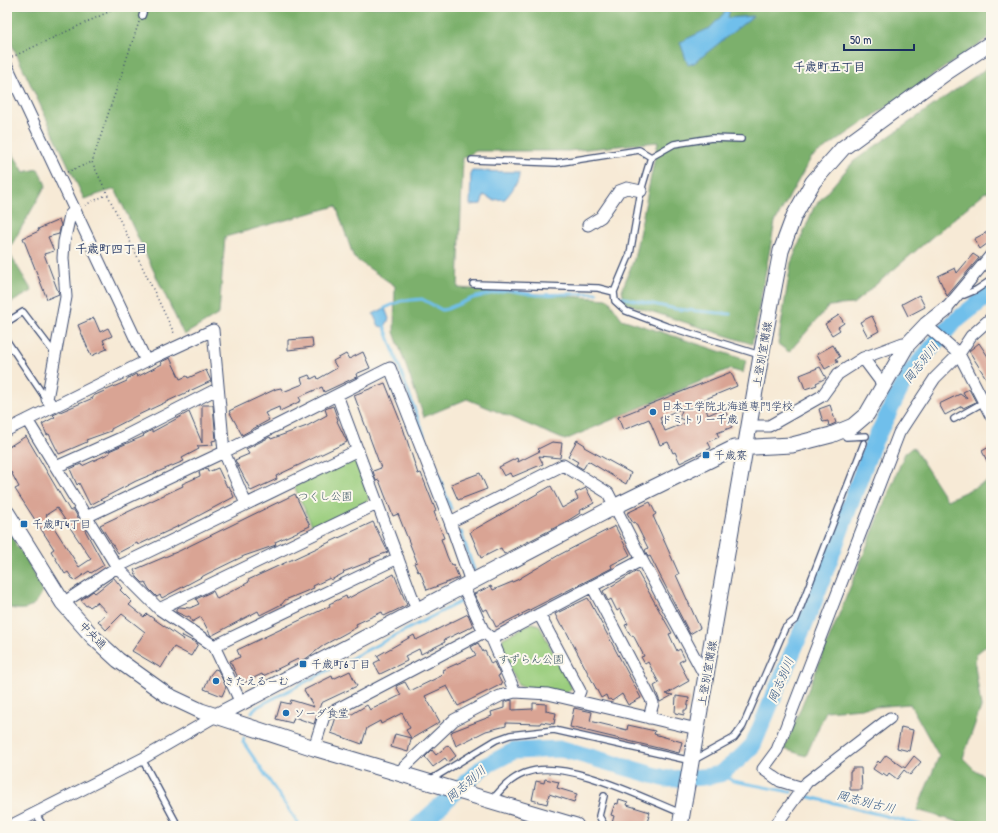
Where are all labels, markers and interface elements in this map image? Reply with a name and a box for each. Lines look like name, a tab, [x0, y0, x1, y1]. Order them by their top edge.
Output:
scale bar	[844, 26, 914, 52]
text: 50 m	[850, 31, 871, 48]
district label: 千歳町五丁目	[793, 58, 865, 75]
district label: 千歳町四丁目	[75, 240, 147, 257]
street label: 上登別室蘭線	[749, 320, 775, 388]
water label: 岡志別川	[899, 339, 942, 387]
place label: 日本工学院北海道専門学校 ドミトリー千歳	[661, 399, 793, 426]
marker: 日本工学院北海道専門学校 ドミトリー千歳	[648, 407, 658, 417]
place label: 千歳寮	[714, 448, 747, 462]
marker: 千歳寮	[701, 450, 711, 460]
park label: つくし公園	[298, 489, 353, 503]
place label: 千歳町4丁目	[32, 517, 91, 531]
marker: 千歳町4丁目	[19, 519, 29, 529]
street label: 中央通	[77, 618, 109, 652]
street label: 上登別室蘭線	[694, 639, 720, 707]
park label: すずらん公園	[498, 652, 564, 666]
water label: 岡志別川	[763, 654, 798, 705]
place label: 千歳町6丁目	[311, 657, 370, 671]
marker: 千歳町6丁目	[298, 659, 308, 669]
place label: きたえるーむ	[224, 674, 289, 688]
marker: きたえるーむ	[211, 676, 221, 686]
place label: ソーダ食堂	[294, 706, 349, 720]
marker: ソーダ食堂	[281, 708, 291, 718]
water label: 岡志別川	[442, 761, 489, 806]
water label: 岡志別古川	[835, 786, 897, 817]

